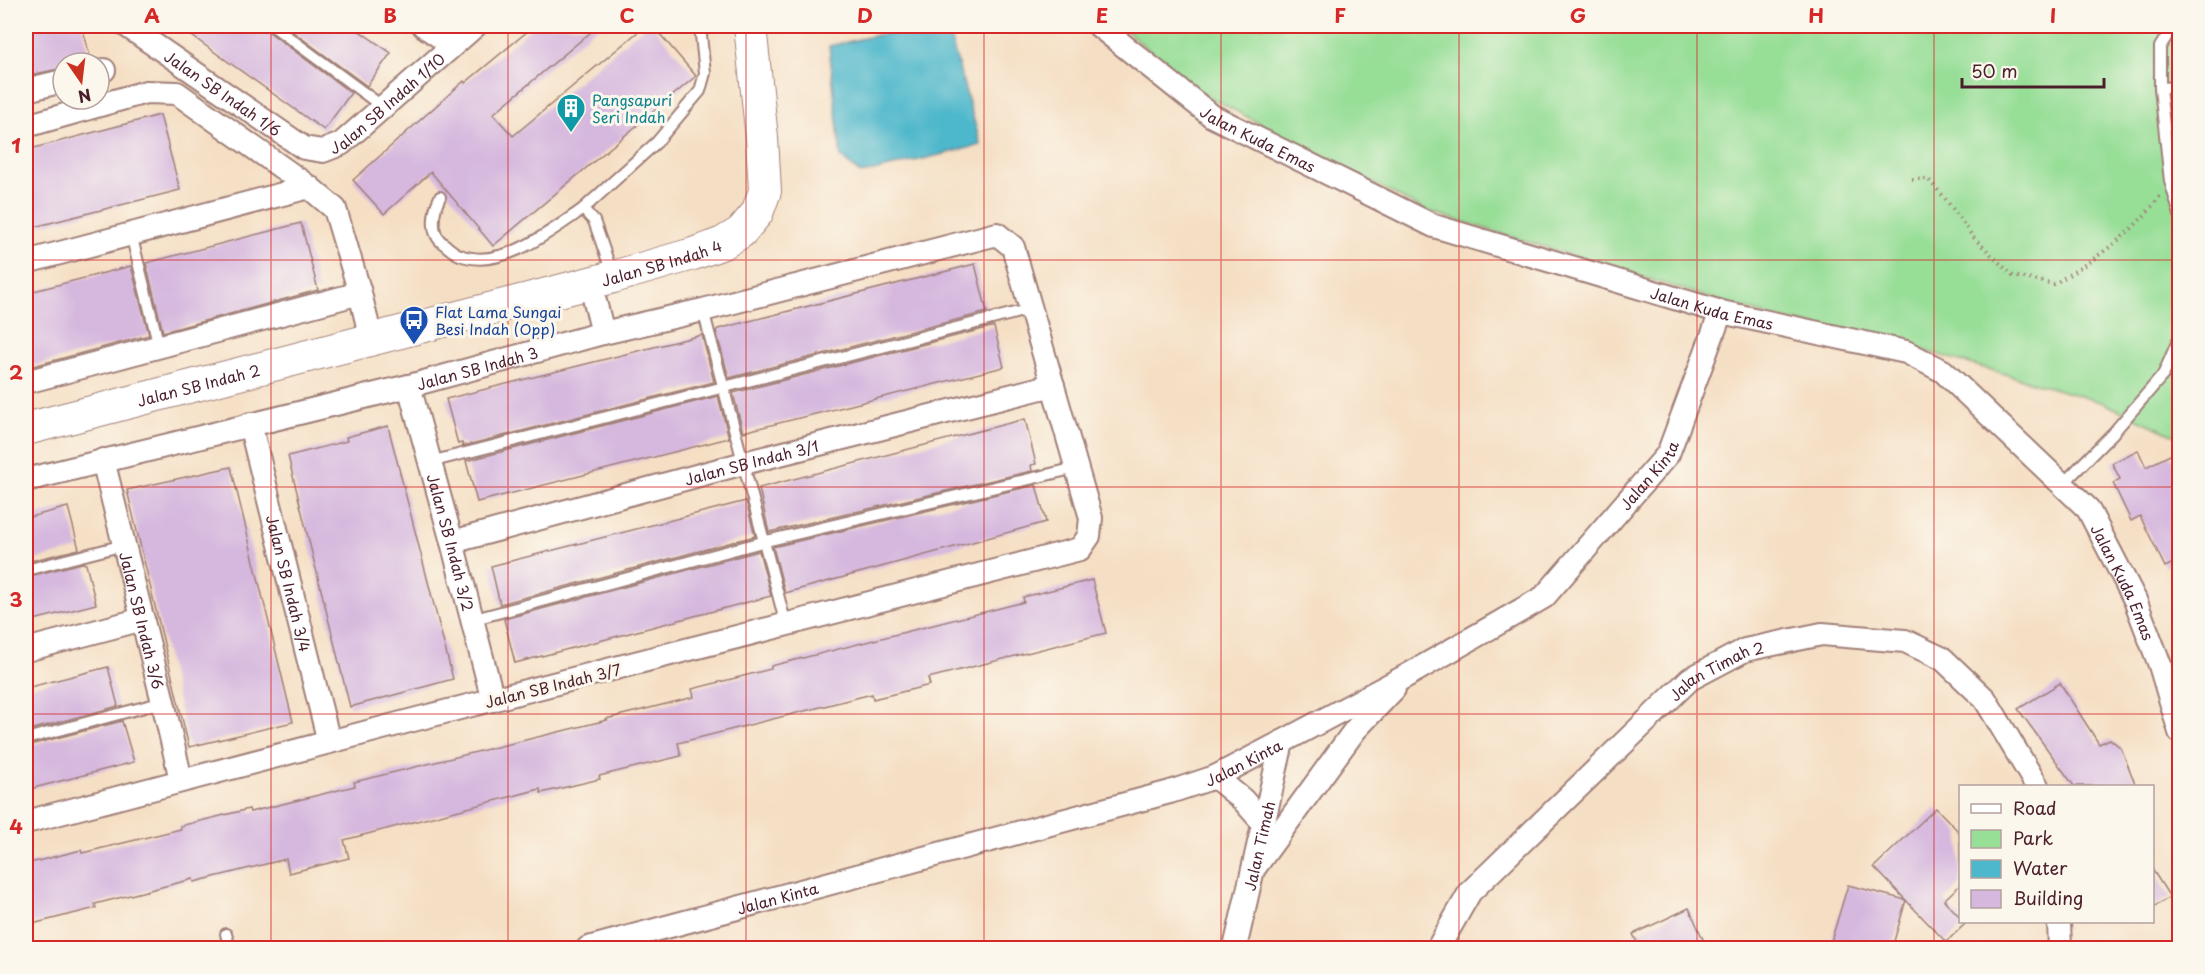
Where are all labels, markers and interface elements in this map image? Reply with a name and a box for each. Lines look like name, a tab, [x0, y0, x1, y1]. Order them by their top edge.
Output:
text: A	[144, 0, 160, 30]
text: B	[383, 0, 397, 30]
text: C	[619, 0, 635, 30]
text: D	[857, 0, 873, 30]
text: E	[1096, 0, 1108, 30]
text: F	[1334, 0, 1346, 30]
text: G	[1570, 0, 1586, 30]
text: H	[1808, 0, 1824, 30]
text: I	[2050, 0, 2056, 30]
street label: Jalan SB Indah 1/6	[160, 44, 286, 141]
street label: Jalan SB Indah 1/10	[326, 47, 449, 159]
north arrow	[51, 51, 111, 111]
scale bar	[1962, 51, 2104, 89]
text: 50 m	[1971, 57, 2018, 84]
text: N	[76, 83, 94, 110]
place label: Pangsapuri Seri Indah	[592, 88, 672, 128]
building icon: Pangsapuri Seri Indah	[555, 92, 587, 134]
street label: Jalan Kuda Emas	[1196, 100, 1320, 177]
text: 1	[11, 130, 21, 160]
street label: Jalan SB Indah 4	[599, 233, 725, 291]
street label: Jalan Kuda Emas	[1648, 280, 1776, 335]
place label: Flat Lama Sungai Besi Indah (Opp)	[435, 300, 561, 340]
bus stop icon: Flat Lama Sungai Besi Indah (Opp)	[398, 304, 430, 346]
street label: Jalan SB Indah 3	[414, 340, 540, 395]
text: 2	[9, 357, 23, 387]
street label: Jalan SB Indah 2	[134, 357, 262, 411]
street label: Jalan SB Indah 3/1	[682, 433, 821, 490]
street label: Jalan Kinta	[1613, 437, 1684, 514]
street label: Jalan SB Indah 3/2	[422, 471, 481, 614]
street label: Jalan SB Indah 3/4	[261, 512, 318, 654]
street label: Jalan Kuda Emas	[2086, 520, 2161, 643]
street label: Jalan SB Indah 3/6	[115, 549, 171, 691]
text: 3	[9, 584, 23, 614]
street label: Jalan Timah 2	[1663, 635, 1766, 706]
street label: Jalan SB Indah 3/7	[482, 657, 624, 713]
street label: Jalan Kinta	[1202, 733, 1286, 791]
legend	[1959, 785, 2154, 923]
text: Road	[2013, 794, 2057, 821]
street label: Jalan Timah	[1237, 798, 1280, 893]
text: 4	[9, 811, 23, 841]
text: Park	[2013, 824, 2053, 851]
text: Water	[2013, 854, 2068, 881]
street label: Jalan Kinta	[734, 875, 821, 919]
text: Building	[2013, 884, 2083, 911]

